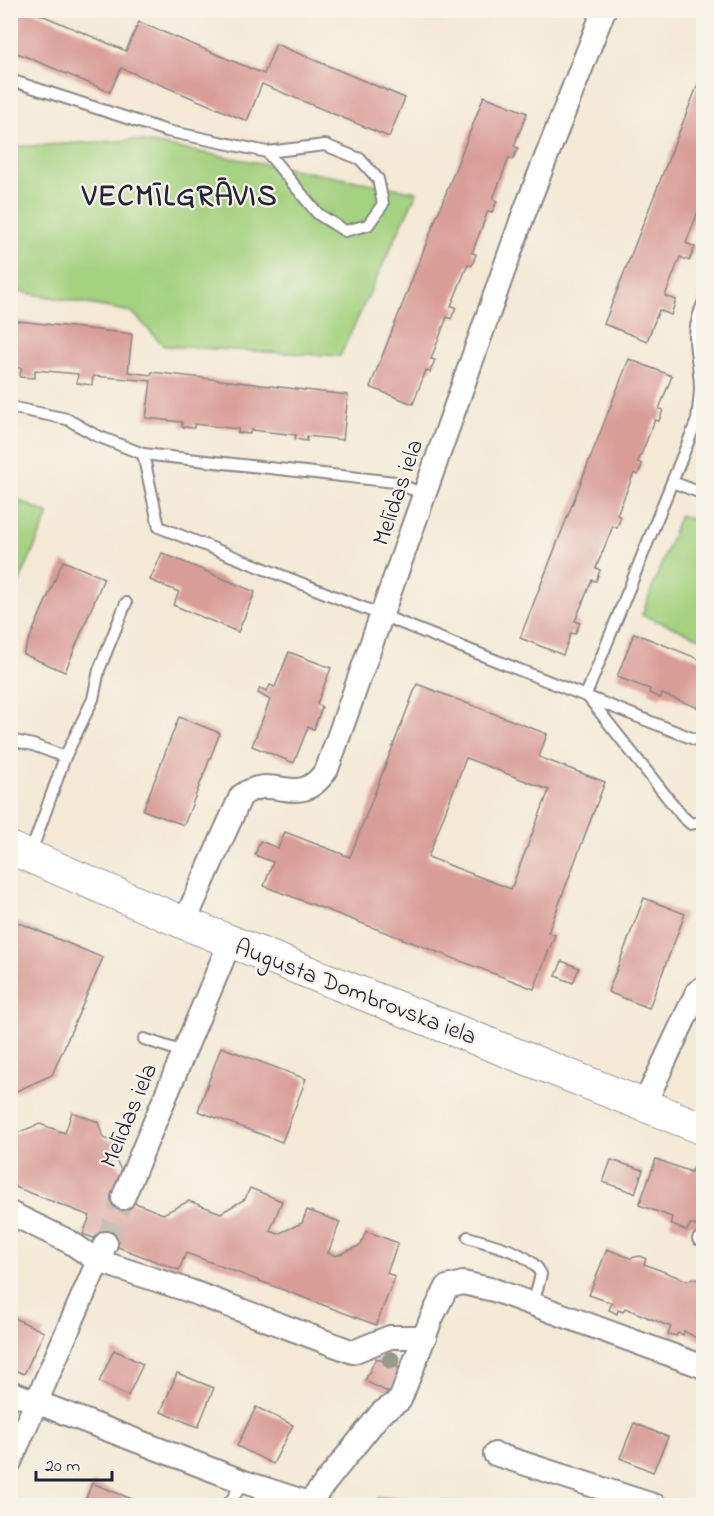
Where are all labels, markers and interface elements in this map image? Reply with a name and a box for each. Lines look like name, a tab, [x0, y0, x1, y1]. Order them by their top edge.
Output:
district label: VECMĪLGRĀVIS	[81, 176, 278, 220]
street label: Melīdas iela	[365, 435, 434, 551]
street label: Augusta Dombrovska iela	[229, 931, 481, 1056]
street label: Melīdas iela	[93, 1058, 168, 1174]
scale bar	[36, 1444, 112, 1482]
text: 20 m	[45, 1454, 80, 1480]

